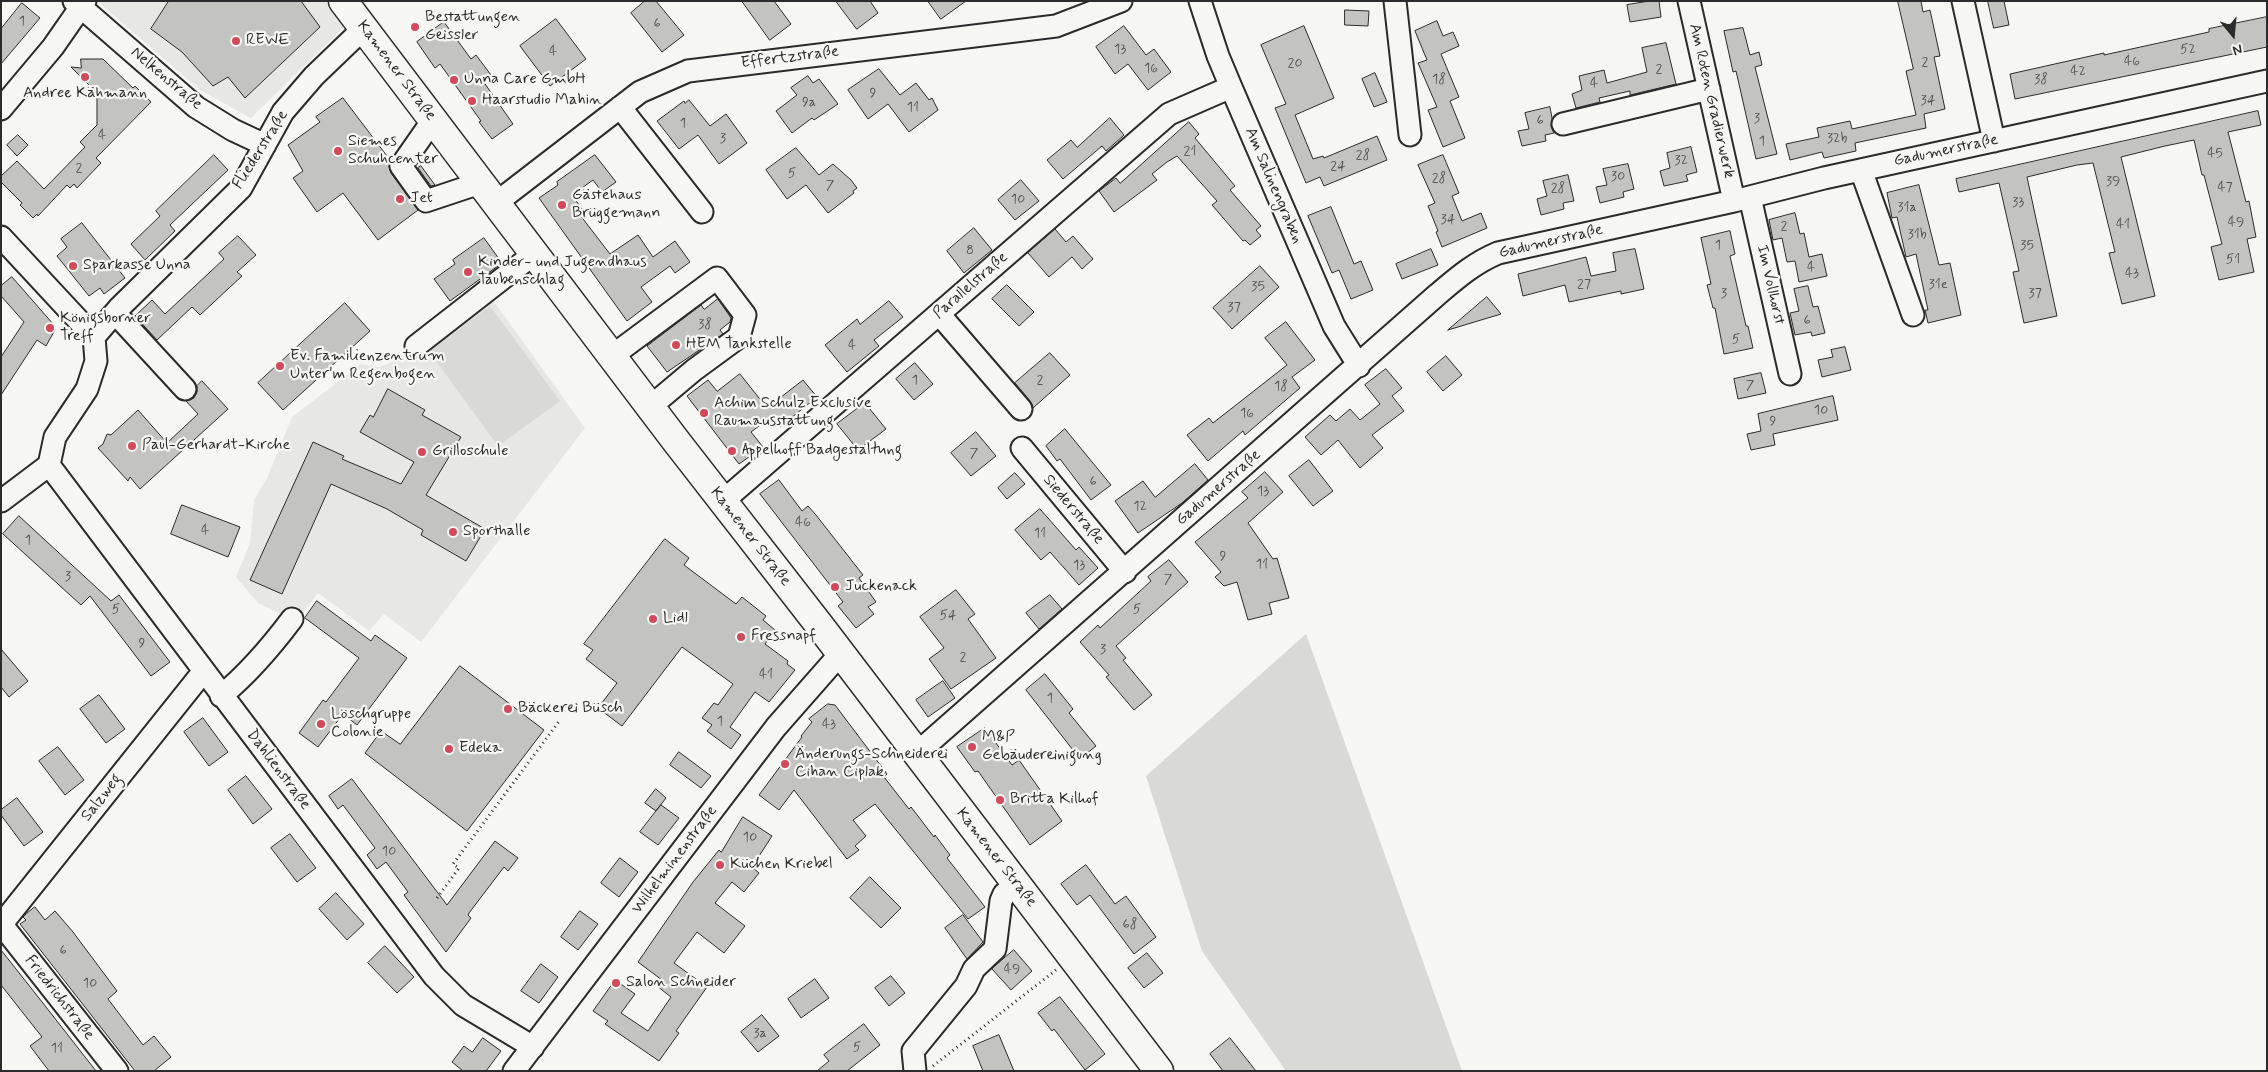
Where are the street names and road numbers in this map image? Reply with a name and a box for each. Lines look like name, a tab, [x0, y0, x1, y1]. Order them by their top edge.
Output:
street label: Kamener Straße	[352, 17, 440, 125]
street label: Am Roten Gradierwerk	[1684, 22, 1738, 180]
street label: Effertzstraße	[740, 42, 840, 74]
street label: Nelkenstraße	[126, 43, 206, 115]
street label: Fliederstraße	[229, 107, 293, 193]
street label: Am Salinengraben	[1240, 125, 1306, 247]
street label: Gadumerstraße	[1892, 131, 2000, 171]
street label: Gadumerstraße	[1497, 221, 1605, 263]
street label: Im Vollhorst	[1752, 243, 1788, 327]
street label: Parallelstraße	[930, 248, 1012, 324]
street label: Gadumerstraße	[1173, 446, 1265, 530]
street label: Siederstraße	[1038, 471, 1108, 549]
street label: Kamener Straße	[705, 484, 795, 590]
street label: Dahlienstraße	[242, 726, 314, 814]
street label: Salzweg	[78, 770, 126, 826]
street label: Wilhelminenstraße	[628, 802, 722, 918]
street label: Kamener Straße	[951, 805, 1041, 911]
street label: Friedrichstraße	[20, 952, 98, 1044]

